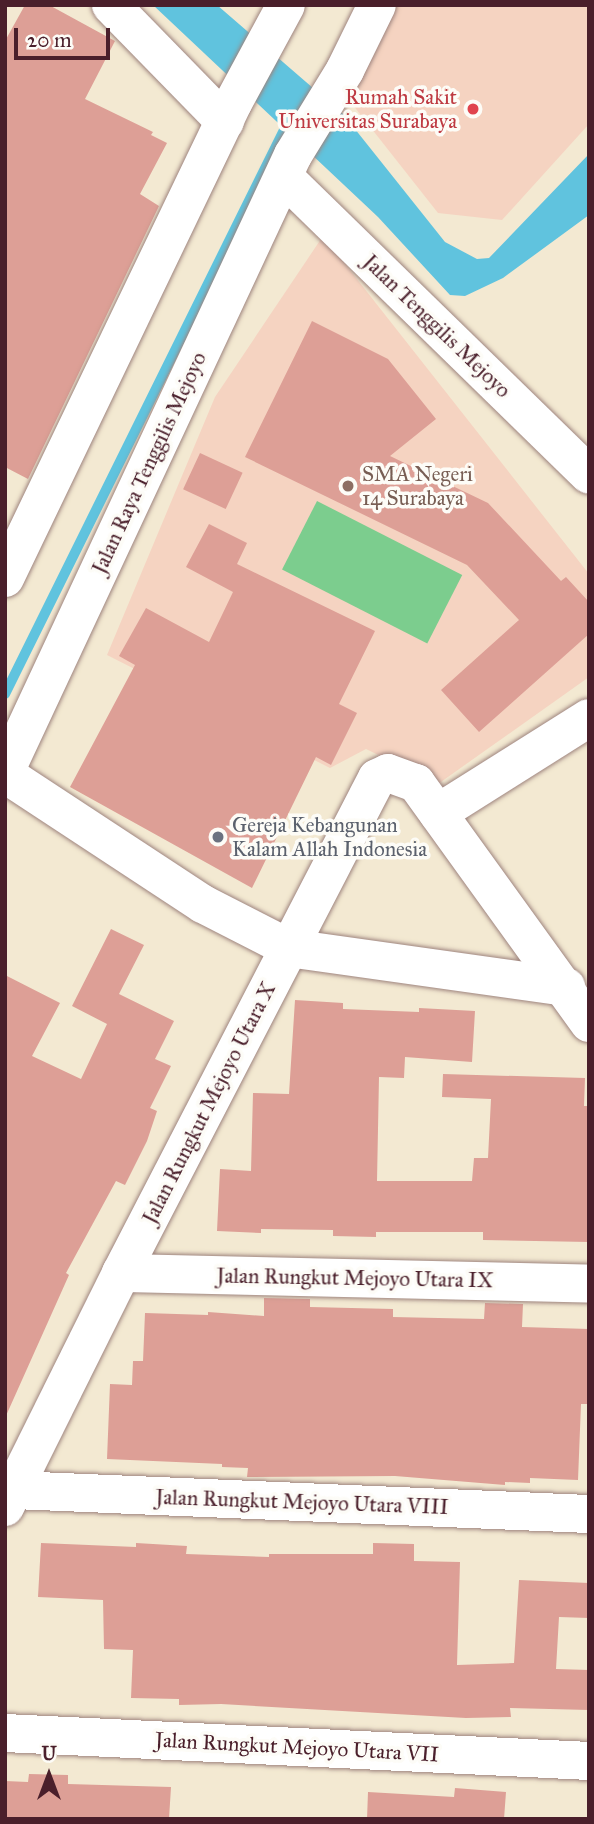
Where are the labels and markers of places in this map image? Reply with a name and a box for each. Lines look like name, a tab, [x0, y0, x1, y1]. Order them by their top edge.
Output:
place label: Rumah Sakit Universitas Surabaya	[278, 84, 457, 134]
marker: Rumah Sakit Universitas Surabaya	[463, 99, 483, 119]
place label: SMA Negeri 14 Surabaya	[362, 461, 473, 511]
marker: SMA Negeri 14 Surabaya	[340, 478, 356, 494]
place label: Gereja Kebangunan Kalam Allah Indonesia	[232, 812, 427, 862]
marker: Gereja Kebangunan Kalam Allah Indonesia	[210, 829, 226, 845]

